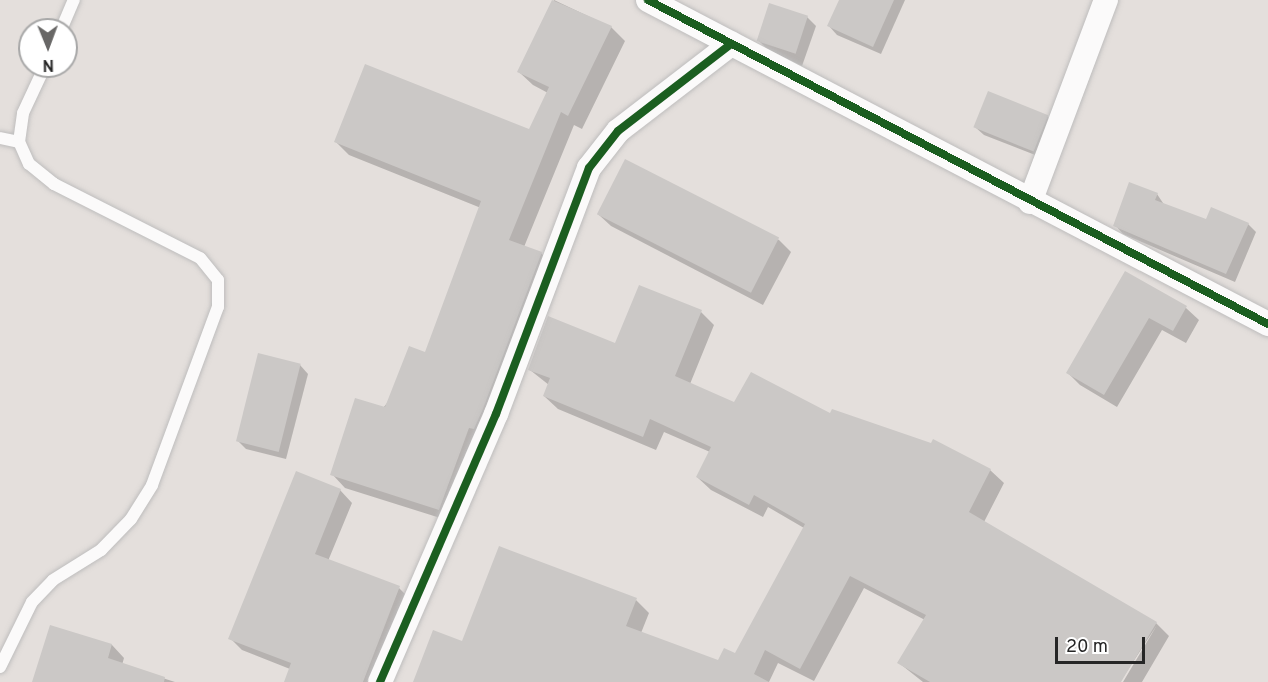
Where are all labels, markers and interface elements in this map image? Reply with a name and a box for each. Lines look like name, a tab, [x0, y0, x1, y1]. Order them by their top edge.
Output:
north arrow	[18, 18, 78, 78]
text: N	[42, 54, 54, 74]
scale bar	[1058, 625, 1148, 663]
text: 20 m	[1066, 636, 1108, 659]

